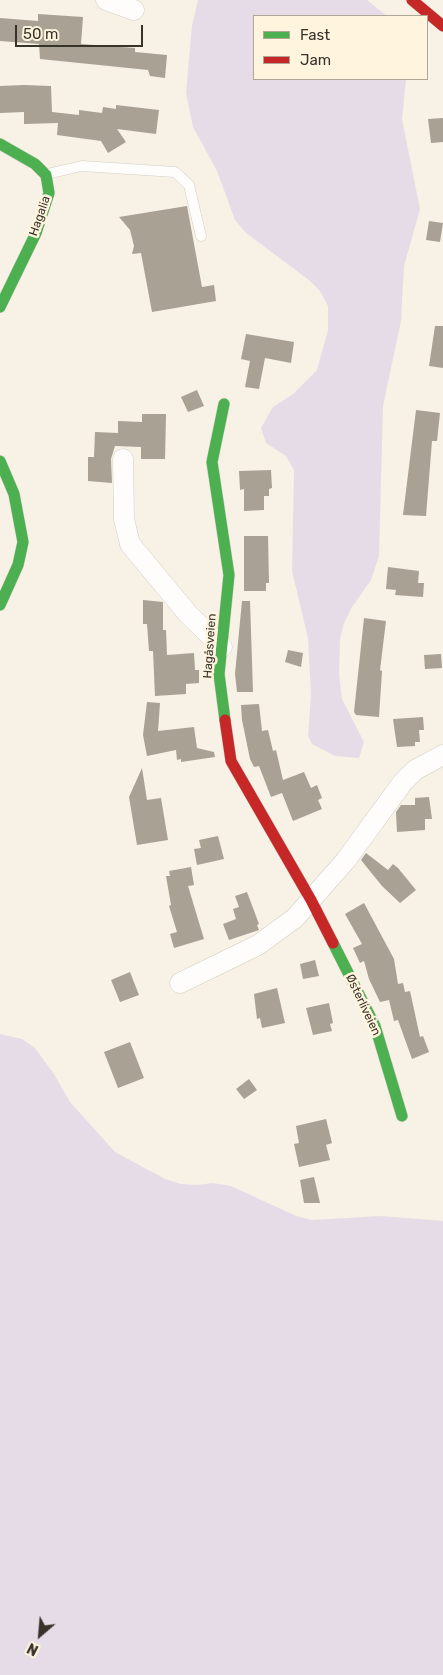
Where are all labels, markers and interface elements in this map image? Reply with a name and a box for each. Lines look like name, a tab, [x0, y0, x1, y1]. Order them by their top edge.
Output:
scale bar	[18, 15, 145, 47]
legend	[253, 15, 428, 80]
text: 50 m	[23, 25, 58, 43]
text: Fast	[300, 26, 330, 44]
text: Jam	[300, 51, 331, 69]
street label: Hagalia	[26, 194, 54, 238]
street label: Hagåsveien	[201, 613, 219, 679]
street label: Østerliveien	[343, 972, 383, 1038]
north arrow	[15, 1610, 65, 1660]
text: N	[25, 1639, 41, 1659]

